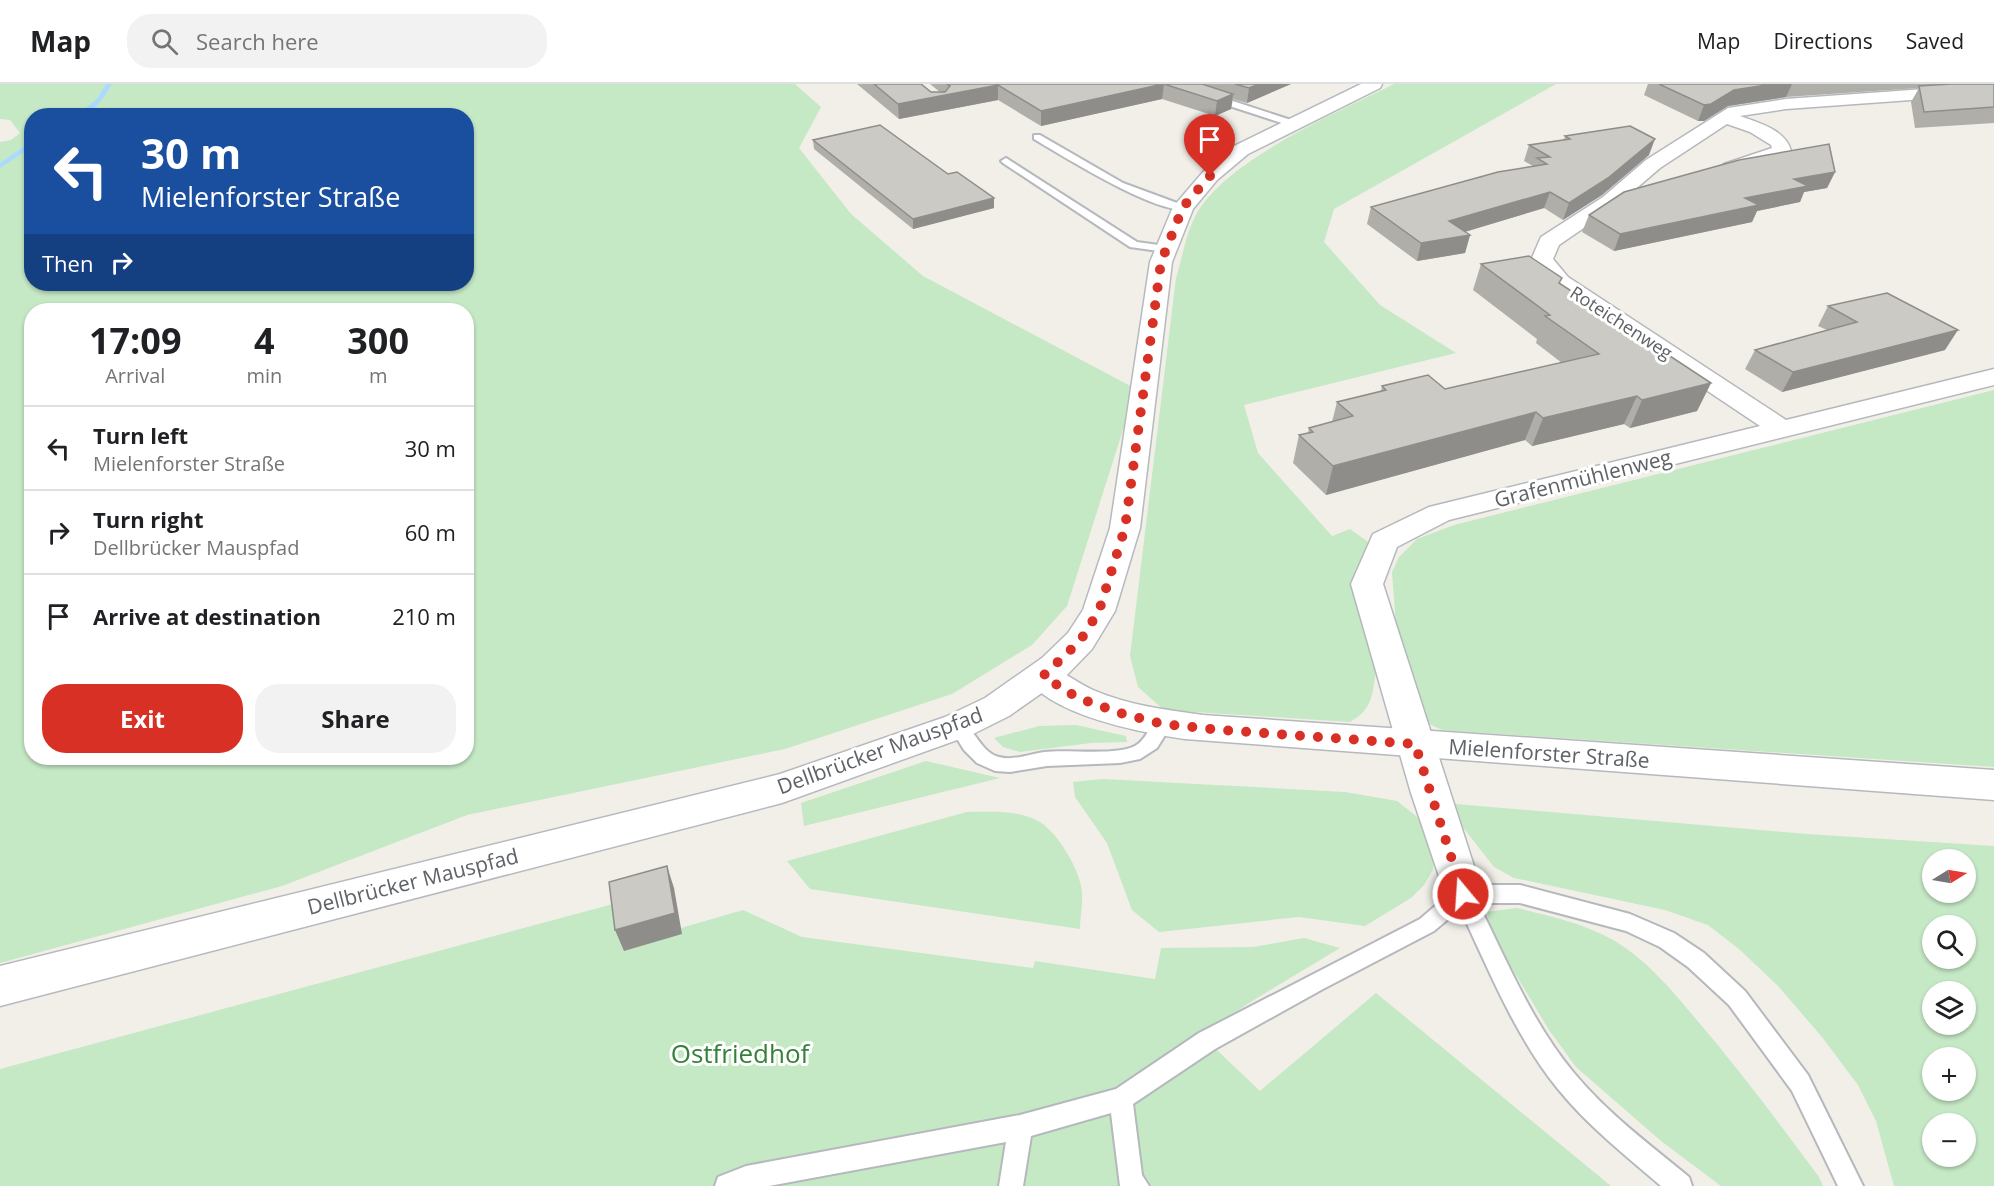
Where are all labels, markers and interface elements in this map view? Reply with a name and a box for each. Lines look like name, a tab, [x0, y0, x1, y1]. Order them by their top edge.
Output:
search box	[127, 14, 547, 68]
text: Map	[30, 22, 91, 60]
icon: search	[148, 25, 181, 58]
text: Search here	[196, 26, 319, 56]
text: Map	[1697, 27, 1740, 55]
text: Directions	[1773, 27, 1873, 55]
text: Saved	[1906, 27, 1964, 55]
pin	[1184, 114, 1235, 176]
icon: arrive	[1193, 123, 1226, 156]
text: 30 m	[141, 124, 241, 181]
icon: left	[42, 132, 120, 210]
text: Mielenforster Straße	[141, 178, 400, 215]
icon: right	[105, 246, 138, 279]
text: Then	[42, 248, 93, 278]
street label: Roteichenweg	[1566, 280, 1678, 364]
text: 17:09	[89, 316, 182, 365]
text: 4	[254, 316, 275, 365]
text: 300	[347, 316, 409, 365]
text: Arrival	[105, 362, 165, 389]
text: min	[246, 362, 282, 389]
text: m	[369, 362, 387, 389]
text: Turn left	[93, 420, 188, 450]
icon: left	[42, 432, 75, 465]
text: 30 m	[405, 433, 456, 463]
street label: Grafenmühlenweg	[1491, 442, 1674, 514]
text: Mielenforster Straße	[93, 450, 285, 477]
text: Turn right	[93, 504, 204, 534]
icon: right	[42, 516, 75, 549]
text: 60 m	[405, 517, 456, 547]
text: Dellbrücker Mauspfad	[93, 534, 299, 561]
icon: arrive	[42, 600, 75, 633]
text: Arrive at destination	[93, 601, 321, 631]
text: 210 m	[392, 601, 456, 631]
button: Exit	[42, 684, 243, 753]
button: Share	[255, 684, 456, 753]
street label: Dellbrücker Mauspfad	[773, 700, 986, 800]
street label: Mielenforster Straße	[1447, 732, 1651, 774]
street label: Dellbrücker Mauspfad	[304, 841, 521, 921]
north arrow	[1922, 849, 1976, 903]
map controls	[1922, 849, 1976, 1167]
position arrow	[1431, 862, 1495, 926]
button: search	[1922, 915, 1976, 969]
button: layers	[1922, 981, 1976, 1035]
park label: Ostfriedhof	[671, 1035, 811, 1071]
button: +	[1922, 1047, 1976, 1101]
button: −	[1922, 1113, 1976, 1167]

